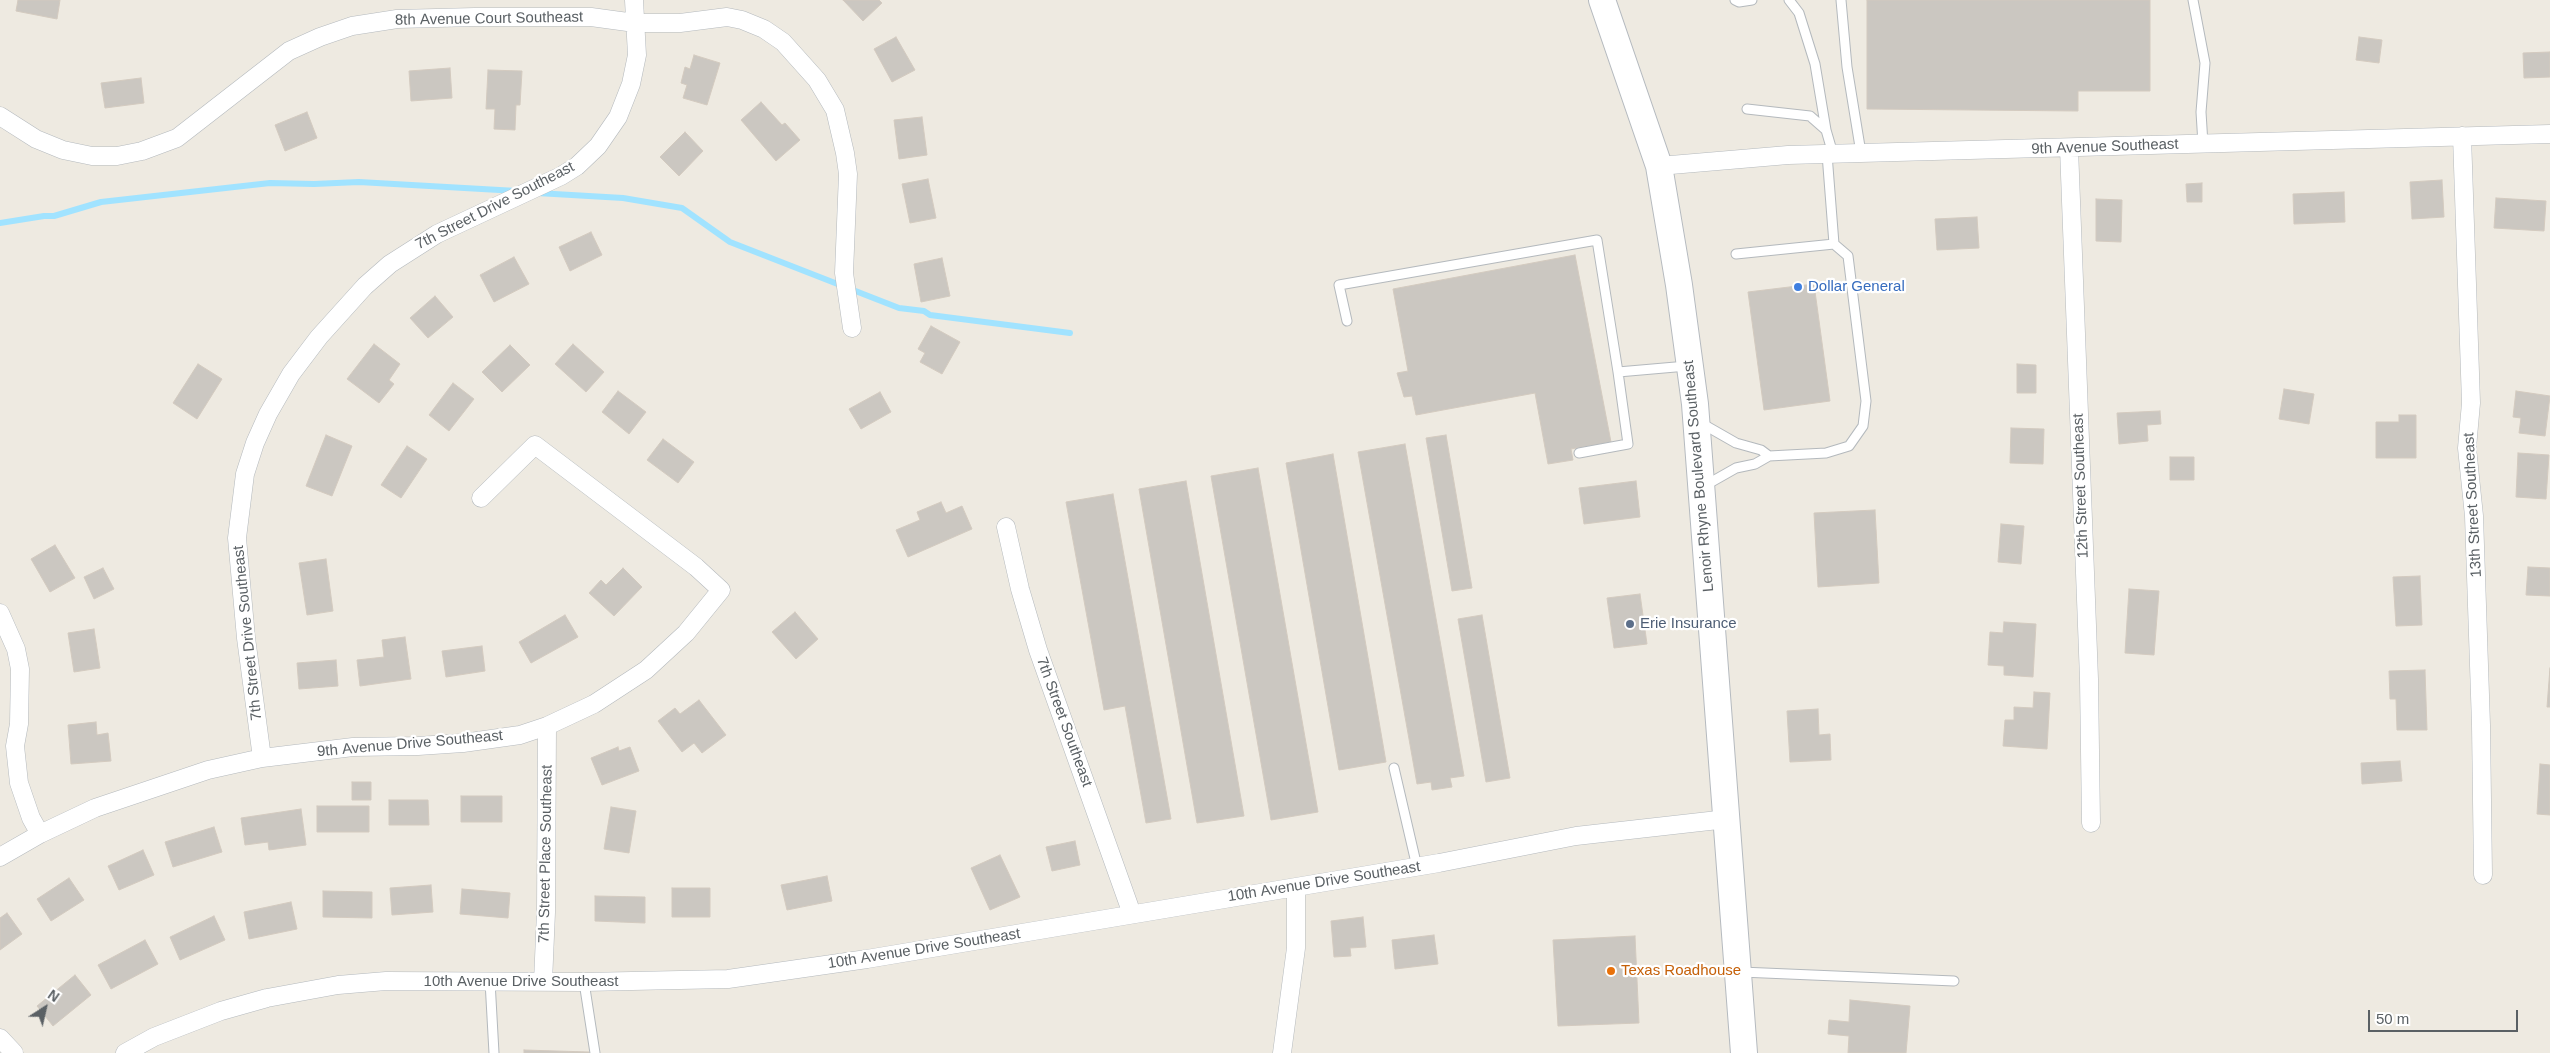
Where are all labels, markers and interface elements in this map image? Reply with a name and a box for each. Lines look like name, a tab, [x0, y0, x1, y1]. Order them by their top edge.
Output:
street label: 8th Avenue Court Southeast	[395, 8, 583, 30]
street label: 9th Avenue Southeast	[2031, 135, 2179, 159]
street label: 7th Street Drive Southeast	[413, 158, 577, 254]
place label: Dollar General	[1808, 278, 1905, 296]
marker: Dollar General	[1792, 281, 1804, 293]
street label: Lenoir Rhyne Boulevard Southeast	[1680, 359, 1718, 593]
street label: 12th Street Southeast	[2069, 413, 2093, 559]
street label: 13th Street Southeast	[2460, 432, 2486, 578]
street label: 7th Street Drive Southeast	[230, 545, 266, 721]
place label: Erie Insurance	[1640, 615, 1737, 633]
marker: Erie Insurance	[1624, 618, 1636, 630]
street label: 7th Street Southeast	[1032, 655, 1096, 789]
street label: 9th Avenue Drive Southeast	[316, 727, 504, 761]
street label: 7th Street Place Southeast	[535, 765, 557, 943]
street label: 10th Avenue Drive Southeast	[1226, 858, 1422, 906]
street label: 10th Avenue Drive Southeast	[826, 925, 1022, 973]
place label: Texas Roadhouse	[1621, 962, 1741, 980]
marker: Texas Roadhouse	[1605, 965, 1617, 977]
street label: 10th Avenue Drive Southeast	[424, 973, 618, 991]
north arrow	[20, 983, 70, 1033]
text: N	[45, 986, 62, 1005]
scale bar	[2370, 1000, 2520, 1032]
text: 50 m	[2376, 1010, 2409, 1027]

